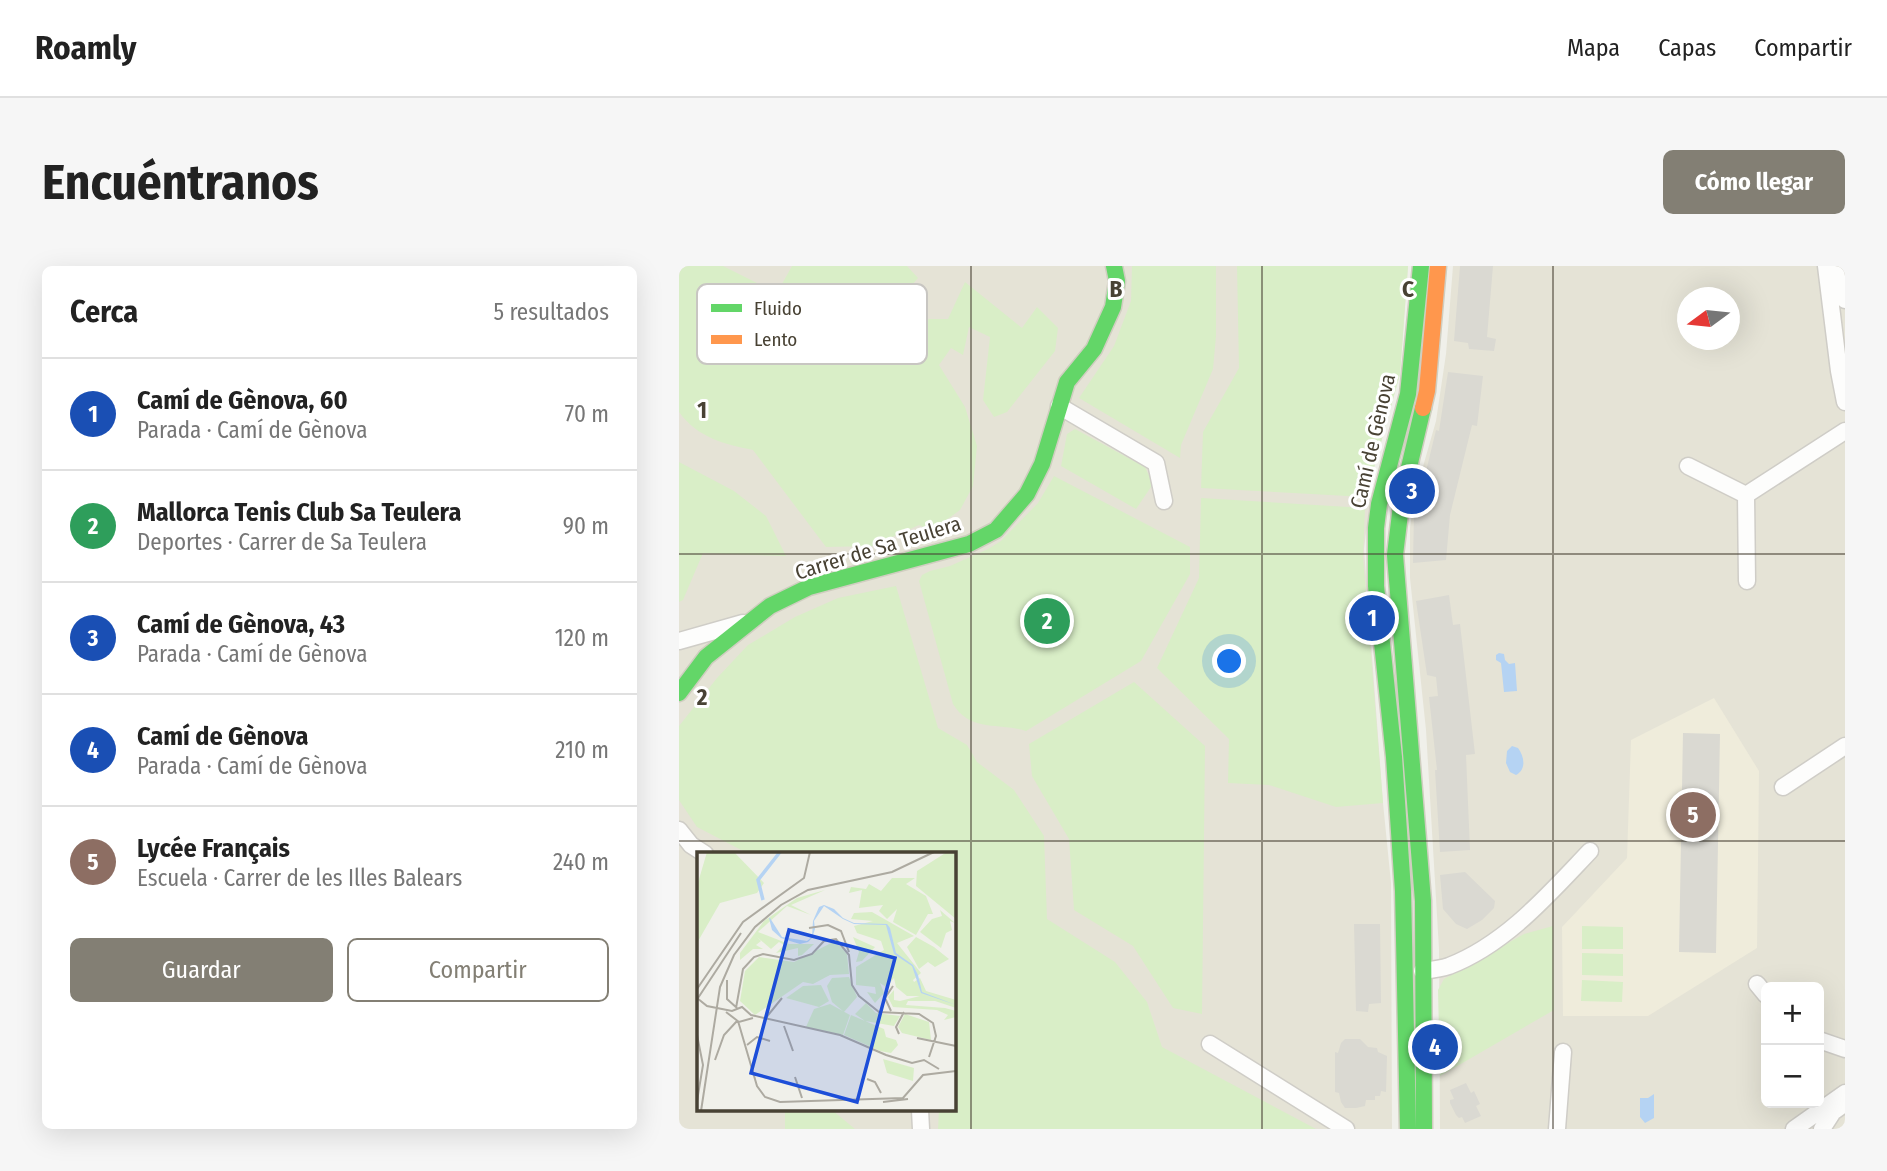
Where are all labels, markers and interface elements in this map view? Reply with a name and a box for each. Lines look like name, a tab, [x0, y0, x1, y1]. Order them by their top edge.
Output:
text: Roamly	[35, 28, 136, 68]
text: Mapa	[1567, 34, 1620, 62]
text: Capas	[1658, 34, 1716, 62]
text: Compartir	[1754, 34, 1852, 62]
button: Cómo llegar	[1663, 150, 1845, 214]
text: Encuéntranos	[42, 153, 319, 212]
text: B	[1110, 275, 1123, 303]
text: C	[1402, 275, 1414, 303]
legend	[697, 284, 927, 364]
north arrow	[1677, 287, 1740, 350]
text: Cerca	[70, 294, 138, 330]
text: Fluido	[754, 297, 802, 320]
text: 5 resultados	[493, 298, 609, 326]
text: Lento	[754, 328, 797, 351]
street label: Camí de Gènova	[1345, 371, 1401, 511]
text: Camí de Gènova, 60	[137, 385, 348, 416]
text: 1	[697, 396, 707, 424]
text: 1	[88, 400, 98, 428]
text: 70 m	[565, 400, 609, 428]
text: Parada · Camí de Gènova	[137, 416, 368, 444]
pin: 3	[1389, 465, 1435, 517]
text: Mallorca Tenis Club Sa Teulera	[137, 497, 461, 528]
street label: Carrer de Sa Teulera	[792, 510, 964, 586]
text: 2	[88, 512, 98, 540]
text: 90 m	[563, 512, 609, 540]
text: Deportes · Carrer de Sa Teulera	[137, 528, 427, 556]
pin: 1	[1349, 592, 1395, 644]
pin: 2	[1024, 595, 1070, 647]
text: Camí de Gènova, 43	[137, 609, 345, 640]
text: 3	[88, 624, 98, 652]
text: 120 m	[555, 624, 609, 652]
text: Parada · Camí de Gènova	[137, 640, 368, 668]
your location	[1212, 644, 1246, 678]
text: 2	[696, 683, 708, 711]
text: Camí de Gènova	[137, 721, 309, 752]
text: 4	[87, 736, 99, 764]
text: 210 m	[555, 736, 609, 764]
text: Parada · Camí de Gènova	[137, 752, 368, 780]
pin: 5	[1670, 789, 1716, 841]
text: Lycée Français	[137, 833, 290, 864]
text: 5	[87, 848, 99, 876]
text: 240 m	[553, 848, 609, 876]
inset map	[697, 852, 955, 1112]
text: Escuela · Carrer de les Illes Balears	[137, 864, 462, 892]
button: Guardar	[70, 938, 333, 1002]
button: Compartir	[347, 938, 609, 1002]
map controls	[1761, 982, 1824, 1108]
button: +	[1761, 982, 1824, 1045]
pin: 4	[1412, 1021, 1458, 1073]
button: −	[1761, 1045, 1824, 1108]

